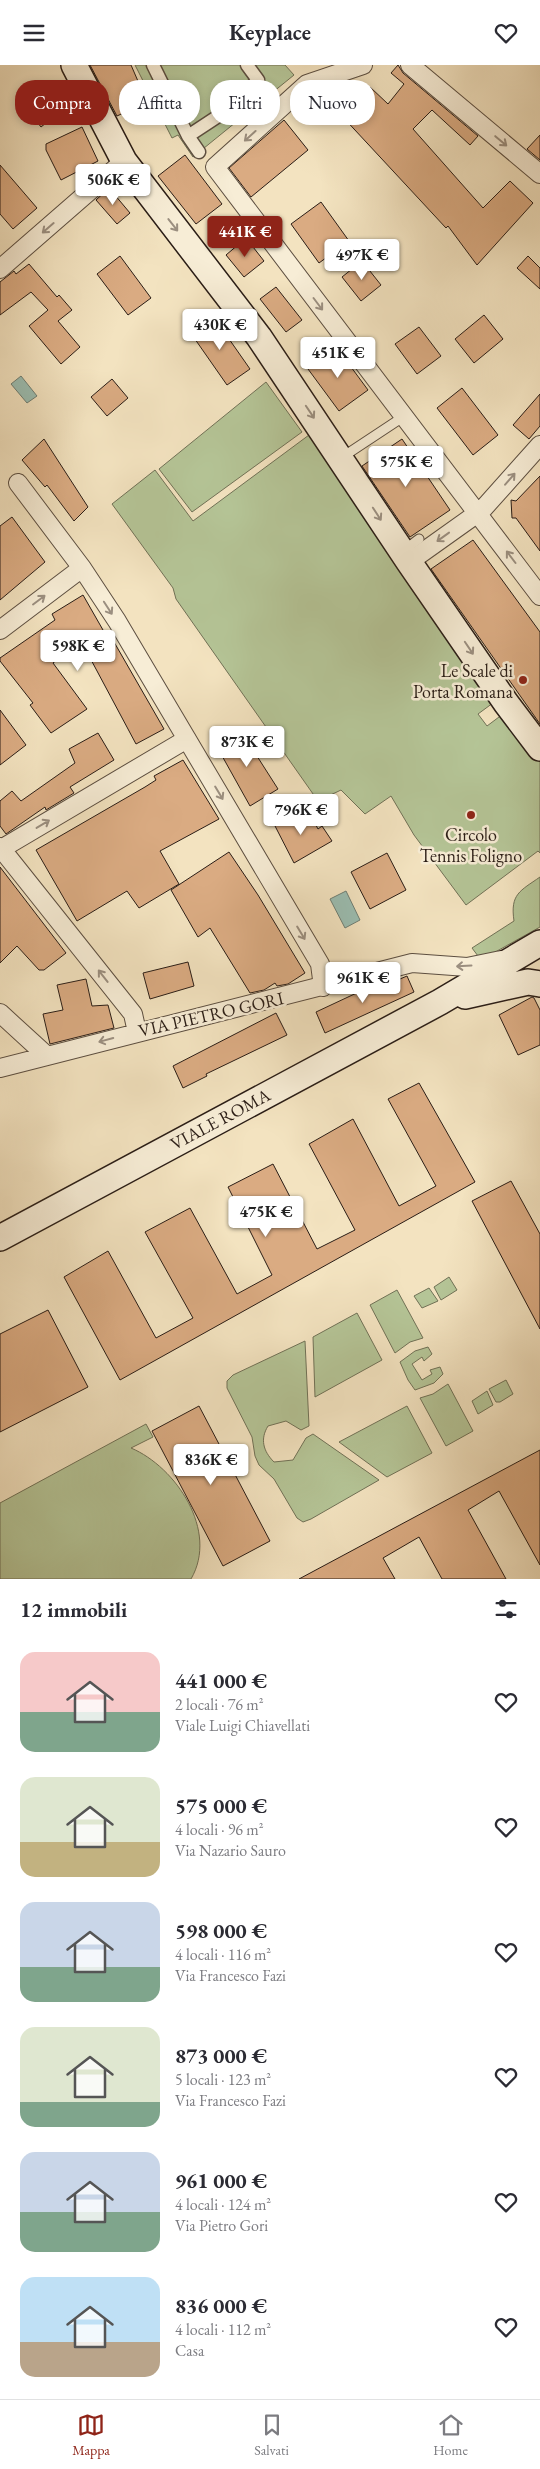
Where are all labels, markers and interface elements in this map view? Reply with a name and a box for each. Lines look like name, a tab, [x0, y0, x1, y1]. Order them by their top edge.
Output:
text: Keyplace	[229, 18, 311, 47]
icon: menu	[20, 19, 48, 47]
icon: heart	[492, 19, 520, 47]
chip: Compra	[15, 80, 109, 125]
chip: Affitta	[119, 80, 200, 125]
chip: Filtri	[210, 80, 280, 125]
chip: Nuovo	[290, 80, 375, 125]
one-way arrow	[243, 130, 256, 142]
one-way arrow	[495, 135, 508, 146]
pin: 506K €	[72, 163, 154, 206]
text: 506K €	[86, 169, 140, 190]
pin: 441K €	[204, 215, 286, 258]
one-way arrow	[167, 218, 178, 231]
text: 441K €	[218, 221, 272, 242]
one-way arrow	[41, 222, 54, 234]
pin: 497K €	[321, 239, 403, 281]
text: 497K €	[335, 244, 389, 265]
one-way arrow	[312, 297, 323, 310]
pin: 430K €	[179, 309, 261, 351]
text: 430K €	[193, 314, 247, 335]
pin: 451K €	[297, 337, 379, 379]
text: 451K €	[311, 342, 365, 363]
one-way arrow	[305, 405, 315, 419]
pin: 575K €	[365, 445, 447, 488]
text: 575K €	[379, 451, 433, 472]
one-way arrow	[504, 473, 515, 486]
one-way arrow	[373, 506, 383, 520]
one-way arrow	[436, 532, 450, 542]
one-way arrow	[506, 550, 516, 564]
one-way arrow	[32, 595, 46, 605]
one-way arrow	[104, 601, 114, 615]
pin: 598K €	[37, 629, 119, 672]
text: 598K €	[51, 635, 105, 656]
one-way arrow	[463, 641, 474, 655]
place label: Le Scale di Porta Romana	[413, 659, 514, 703]
marker: Le Scale di Porta Romana	[517, 674, 529, 686]
pin: 873K €	[206, 725, 288, 768]
text: 873K €	[220, 731, 274, 752]
one-way arrow	[214, 785, 224, 800]
pin: 796K €	[260, 793, 342, 836]
text: 796K €	[274, 799, 328, 820]
marker: Circolo Tennis Foligno	[465, 809, 477, 821]
one-way arrow	[36, 818, 50, 828]
place label: Circolo Tennis Foligno	[420, 823, 522, 867]
one-way arrow	[297, 925, 307, 939]
pin: 961K €	[322, 961, 404, 1004]
one-way arrow	[456, 962, 472, 971]
text: 961K €	[336, 967, 390, 988]
one-way arrow	[97, 970, 108, 983]
street label: VIA PIETRO GORI	[136, 986, 286, 1042]
one-way arrow	[98, 1036, 114, 1045]
street label: VIALE ROMA	[166, 1083, 275, 1155]
pin: 475K €	[225, 1195, 307, 1238]
text: 475K €	[239, 1201, 293, 1222]
pin: 836K €	[170, 1443, 252, 1486]
text: 836K €	[184, 1449, 238, 1470]
icon: filters	[492, 1595, 520, 1623]
text: 12 immobili	[20, 1596, 127, 1623]
text: 441 000 €	[175, 1667, 267, 1694]
icon: home	[60, 1672, 120, 1732]
icon: heart	[492, 1688, 520, 1716]
text: 2 locali · 76 m²	[175, 1694, 263, 1715]
text: Viale Luigi Chiavellati	[175, 1715, 310, 1736]
text: 575 000 €	[175, 1792, 267, 1819]
icon: home	[60, 1797, 120, 1857]
icon: heart	[492, 1813, 520, 1841]
text: 4 locali · 96 m²	[175, 1819, 263, 1840]
text: Via Nazario Sauro	[175, 1840, 286, 1861]
text: 598 000 €	[175, 1917, 267, 1944]
icon: home	[60, 1922, 120, 1982]
icon: heart	[492, 1938, 520, 1966]
text: 4 locali · 116 m²	[175, 1944, 271, 1965]
text: Via Francesco Fazi	[175, 1965, 286, 1986]
text: 873 000 €	[175, 2042, 267, 2069]
icon: home	[60, 2047, 120, 2107]
icon: heart	[492, 2063, 520, 2091]
text: 5 locali · 123 m²	[175, 2069, 271, 2090]
text: Via Francesco Fazi	[175, 2090, 286, 2111]
text: 961 000 €	[175, 2167, 267, 2194]
icon: home	[60, 2172, 120, 2232]
icon: heart	[492, 2188, 520, 2216]
text: 4 locali · 124 m²	[175, 2194, 271, 2215]
text: Via Pietro Gori	[175, 2215, 268, 2236]
text: 836 000 €	[175, 2292, 267, 2319]
icon: home	[60, 2297, 120, 2357]
icon: heart	[492, 2313, 520, 2341]
text: 4 locali · 112 m²	[175, 2319, 271, 2340]
text: Casa	[175, 2340, 204, 2361]
tab: Mappa	[72, 2411, 110, 2459]
tab: Salvati	[254, 2411, 289, 2459]
tab: Home	[433, 2411, 468, 2459]

